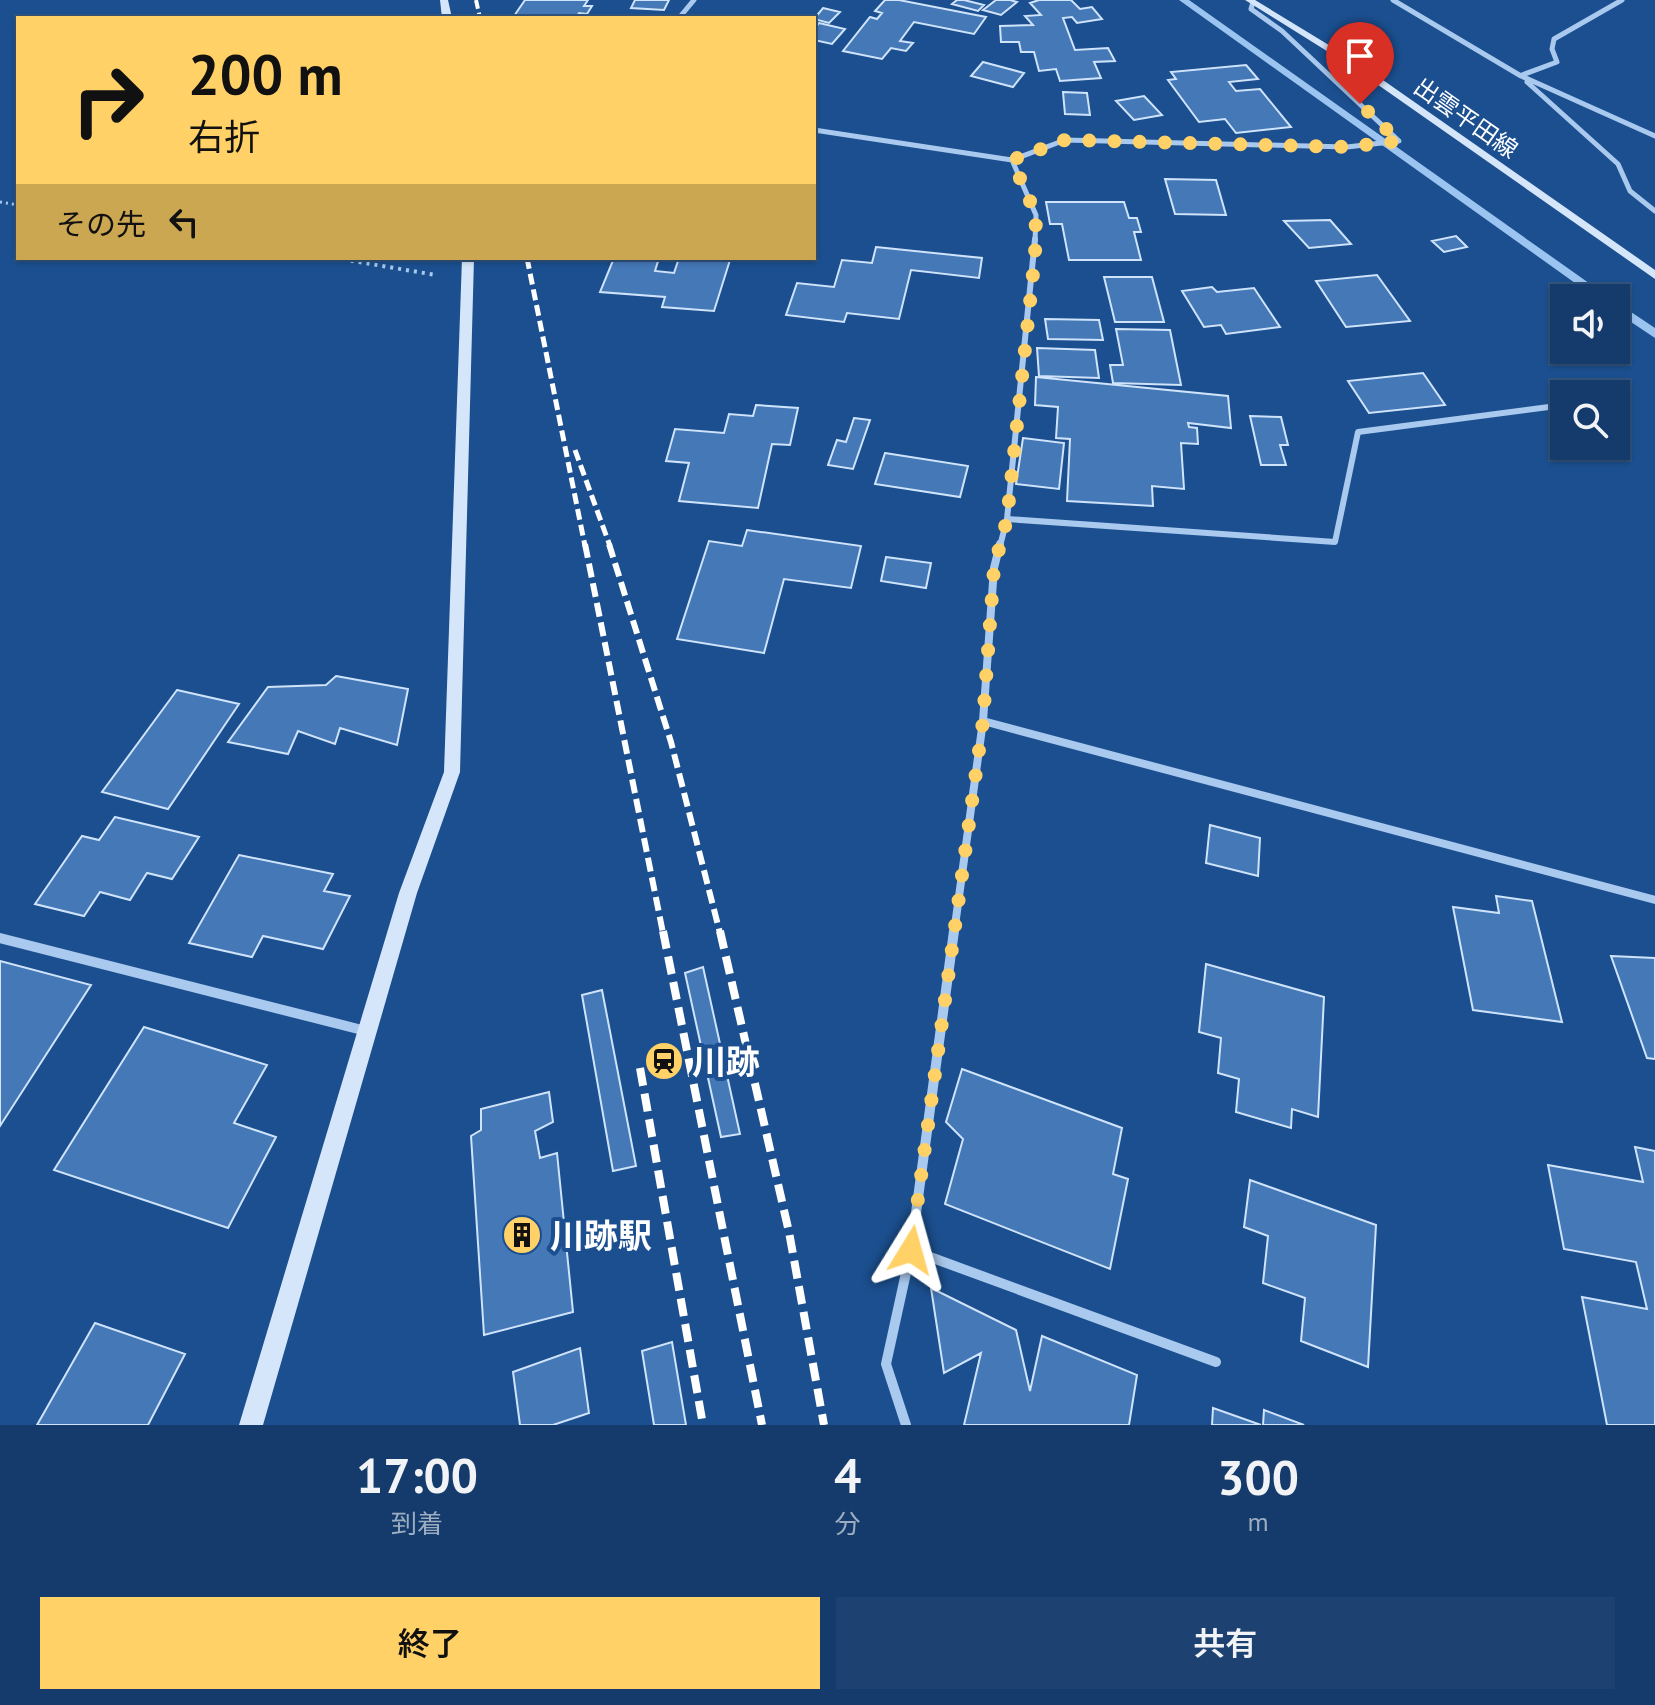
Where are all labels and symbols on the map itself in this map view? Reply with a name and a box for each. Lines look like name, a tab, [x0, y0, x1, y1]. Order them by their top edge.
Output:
pin	[1326, 22, 1394, 104]
street label: 出雲平田線	[1408, 71, 1524, 165]
place label: 川跡	[692, 1039, 760, 1083]
station icon: 川跡	[643, 1040, 685, 1082]
position arrow	[869, 1208, 953, 1292]
place label: 川跡駅	[550, 1213, 652, 1257]
building icon: 川跡駅	[501, 1214, 543, 1256]

